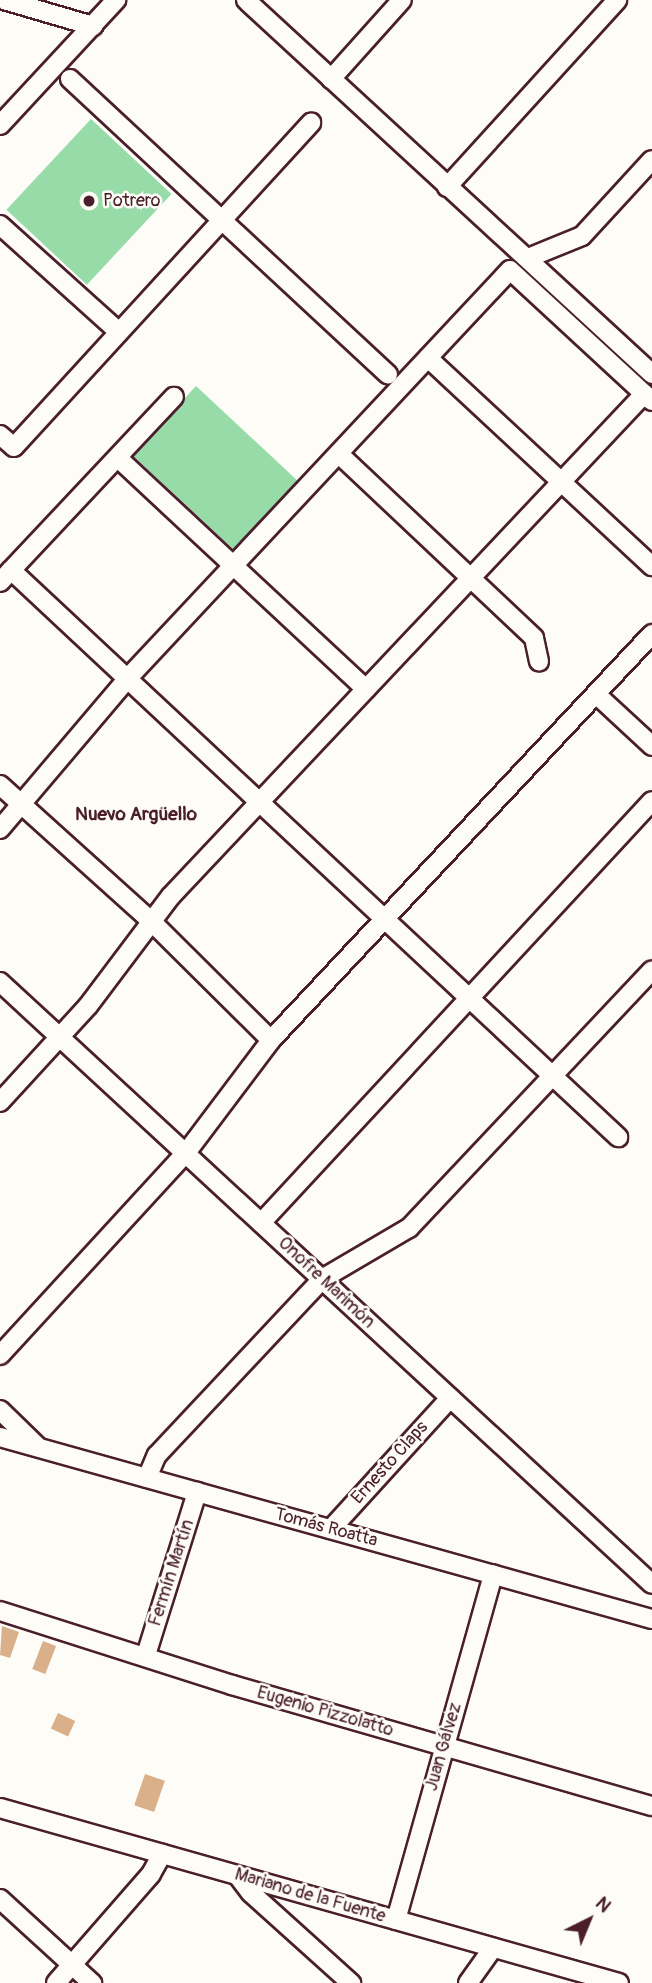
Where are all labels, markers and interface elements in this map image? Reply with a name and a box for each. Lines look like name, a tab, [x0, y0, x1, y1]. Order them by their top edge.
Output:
place label: Potrero	[103, 190, 161, 212]
marker: Potrero	[81, 193, 97, 209]
district label: Nuevo Argüello	[75, 804, 197, 826]
street label: Onofre Marimón	[273, 1233, 379, 1333]
street label: Ernesto Claps	[347, 1417, 433, 1509]
street label: Tomás Roatta	[272, 1504, 380, 1552]
street label: Fermín Martín	[145, 1517, 199, 1629]
street label: Eugenio Pizzolatto	[254, 1682, 396, 1742]
street label: Juan Gálvez	[421, 1700, 467, 1794]
street label: Mariano de la Fuente	[232, 1864, 388, 1928]
north arrow	[554, 1885, 624, 1955]
text: N	[590, 1891, 616, 1918]

